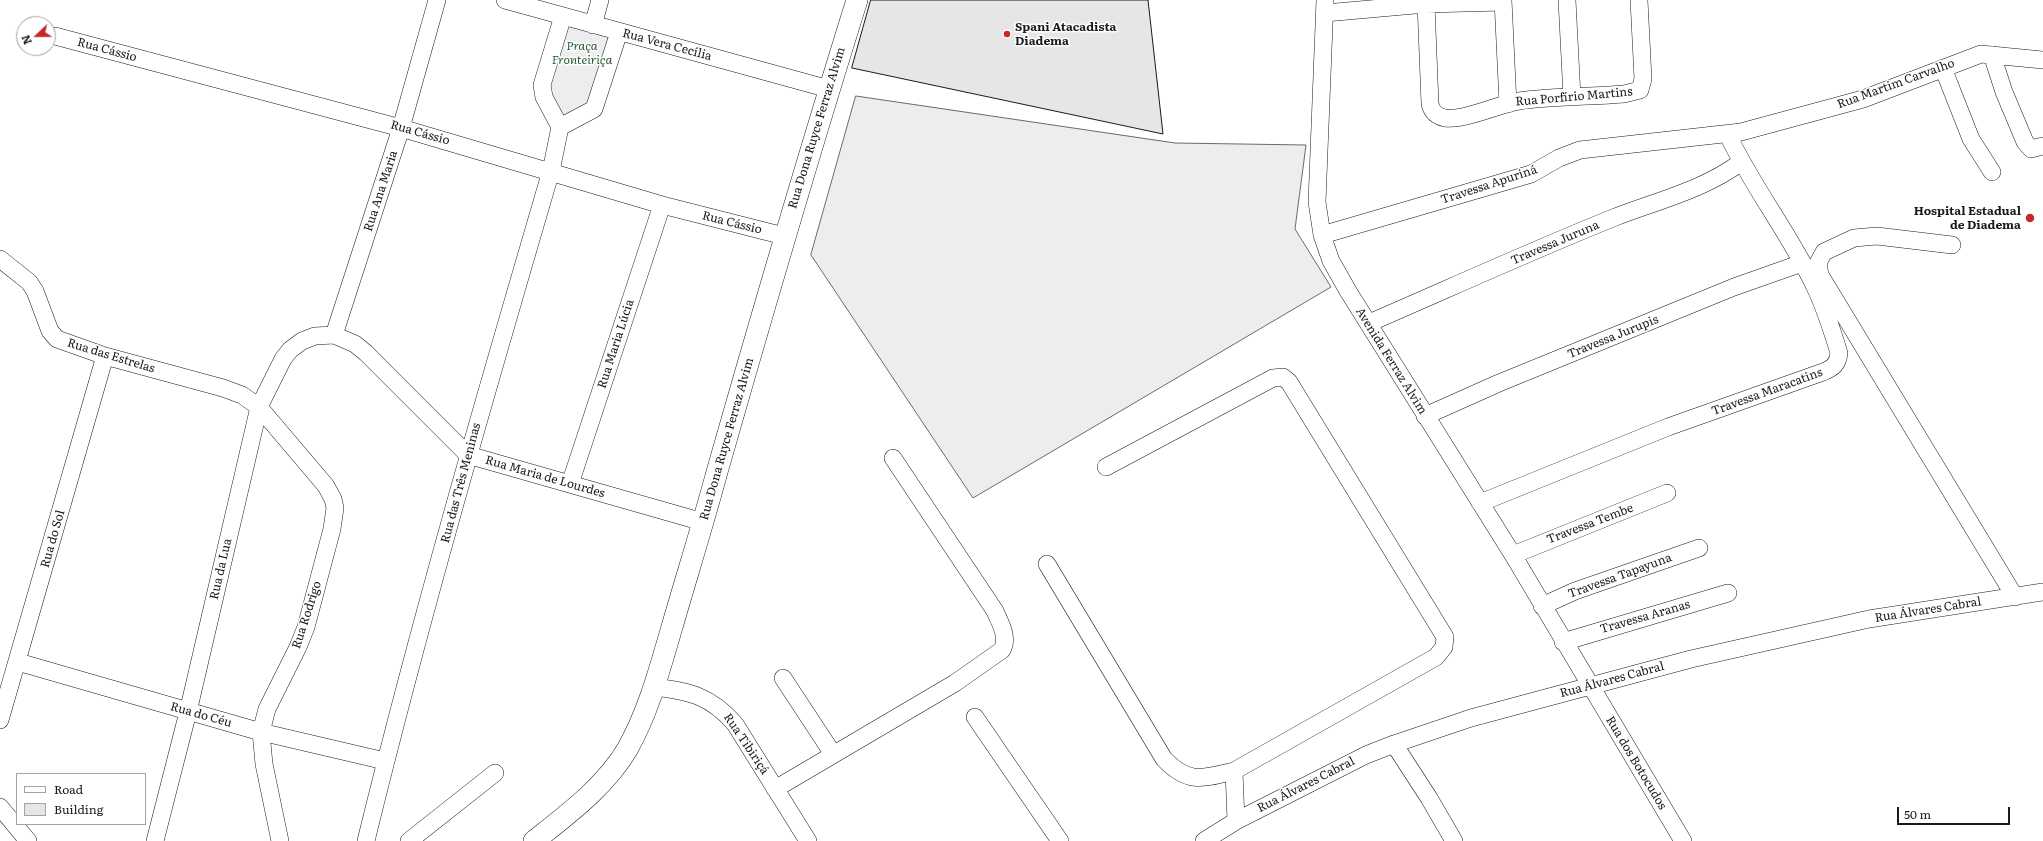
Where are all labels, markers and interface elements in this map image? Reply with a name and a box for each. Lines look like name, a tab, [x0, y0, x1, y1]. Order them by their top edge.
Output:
north arrow	[16, 16, 56, 56]
place label: Spani Atacadista Diadema	[1015, 20, 1116, 48]
street label: Rua Vera Cecília	[621, 26, 713, 64]
marker: Spani Atacadista Diadema	[1002, 29, 1012, 39]
text: N	[17, 33, 35, 47]
street label: Rua Cássio	[76, 35, 138, 65]
park label: Praça Fronteiriça	[552, 39, 612, 67]
street label: Rua Dona Ruyce Ferraz Alvim	[786, 45, 848, 211]
street label: Rua Martim Carvalho	[1835, 56, 1957, 112]
street label: Rua Porfírio Martins	[1515, 85, 1633, 109]
street label: Rua Cássio	[389, 118, 451, 148]
street label: Rua Ana Maria	[361, 149, 401, 233]
street label: Travessa Apuriná	[1439, 163, 1539, 207]
place label: Hospital Estadual de Diadema	[1914, 204, 2021, 232]
street label: Rua Cássio	[701, 209, 763, 237]
marker: Hospital Estadual de Diadema	[2024, 212, 2036, 224]
street label: Travessa Juruna	[1509, 218, 1601, 268]
street label: Rua Maria Lúcia	[595, 298, 637, 390]
street label: Avenida Ferraz Alvim	[1352, 305, 1430, 417]
street label: Travessa Jurupis	[1565, 312, 1661, 362]
street label: Rua das Estrelas	[65, 336, 157, 376]
street label: Rua Dona Ruyce Ferraz Alvim	[697, 356, 757, 522]
street label: Travessa Maracatins	[1709, 365, 1825, 419]
street label: Rua das Três Meninas	[438, 421, 484, 545]
street label: Rua Maria de Lourdes	[484, 453, 606, 501]
street label: Travessa Tembe	[1545, 501, 1635, 547]
street label: Rua do Sol	[38, 508, 68, 570]
street label: Rua da Lua	[207, 537, 235, 601]
street label: Travessa Tapayuna	[1566, 551, 1674, 601]
street label: Rua Rodrigo	[289, 579, 325, 651]
street label: Rua Álvares Cabral	[1874, 594, 1982, 626]
street label: Travessa Aranas	[1598, 597, 1692, 637]
street label: Rua Álvares Cabral	[1558, 659, 1666, 701]
street label: Rua do Céu	[169, 699, 233, 731]
street label: Rua Tibiriçá	[720, 711, 772, 777]
street label: Rua dos Botocudos	[1602, 714, 1670, 812]
street label: Rua Álvares Cabral	[1255, 754, 1357, 816]
legend	[16, 773, 146, 825]
text: Road	[54, 780, 83, 798]
scale bar	[1899, 799, 2012, 825]
text: Building	[54, 800, 103, 818]
text: 50 m	[1904, 805, 1931, 823]

